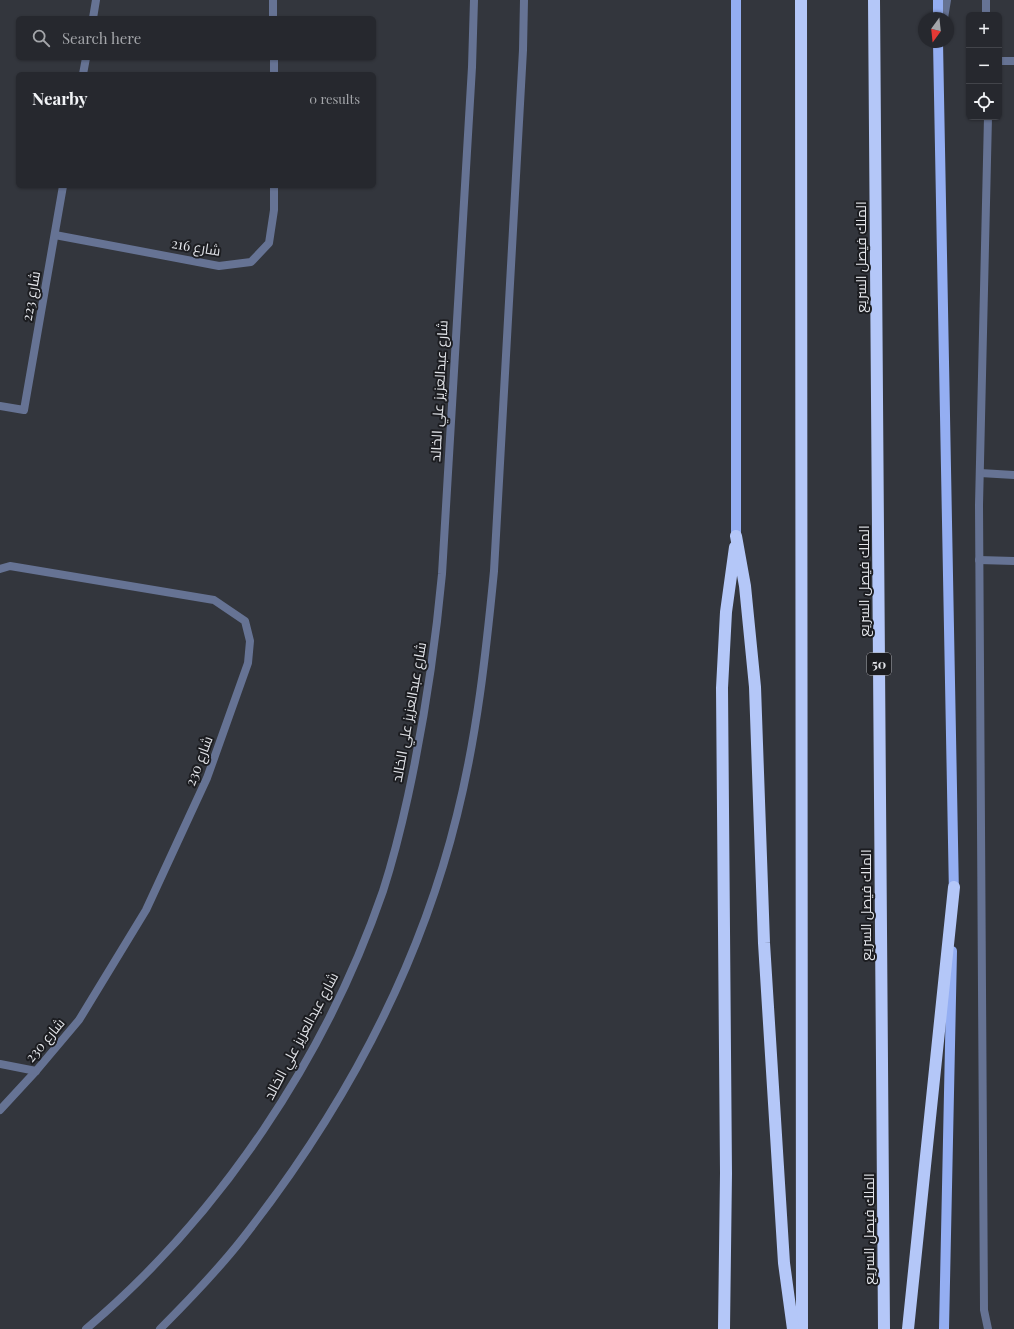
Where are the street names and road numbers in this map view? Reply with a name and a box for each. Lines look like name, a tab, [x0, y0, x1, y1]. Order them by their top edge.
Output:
street label: الملك فيصل السريع	[851, 201, 870, 313]
street label: شارع 216	[170, 233, 222, 260]
street label: شارع 223	[17, 269, 44, 322]
street label: شارع عبدالعزيز علي الخالد	[425, 320, 455, 462]
street label: الملك فيصل السريع	[854, 525, 873, 637]
street label: شارع عبدالعزيز علي الخالد	[387, 640, 433, 784]
road number: 50	[867, 653, 891, 675]
street label: شارع 230	[180, 733, 217, 789]
street label: الملك فيصل السريع	[856, 849, 875, 961]
street label: شارع عبدالعزيز علي الخالد	[259, 969, 345, 1104]
street label: شارع 230	[21, 1014, 69, 1066]
street label: الملك فيصل السريع	[859, 1173, 878, 1285]

